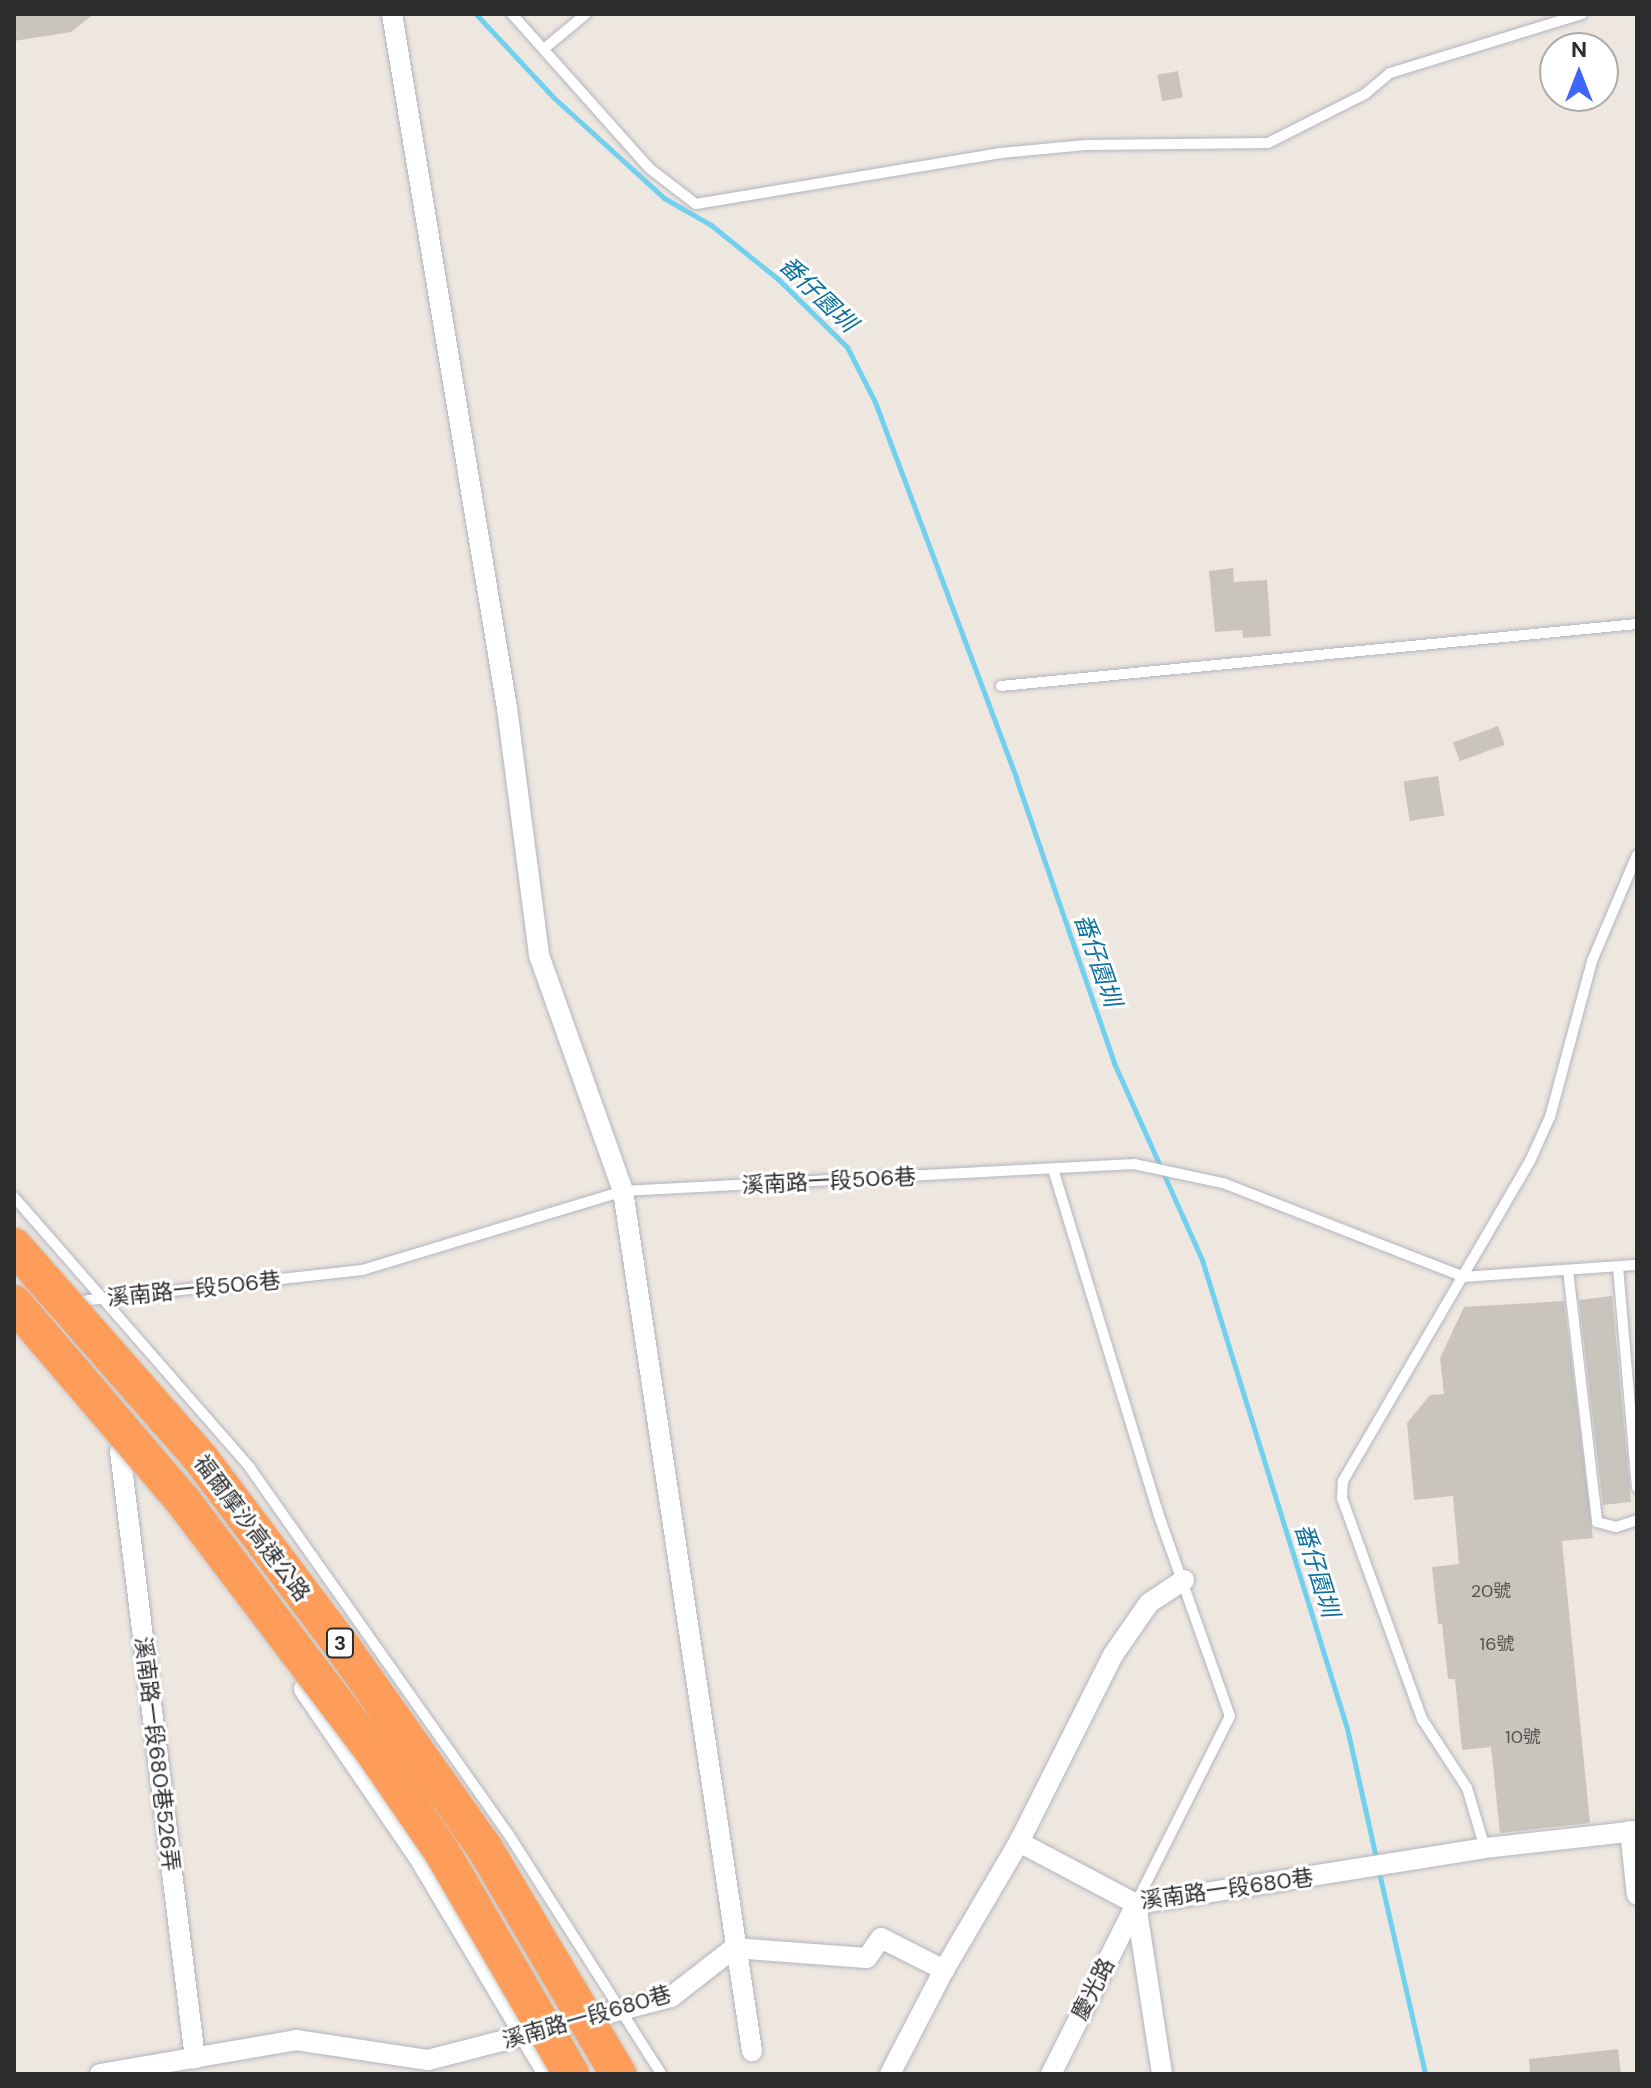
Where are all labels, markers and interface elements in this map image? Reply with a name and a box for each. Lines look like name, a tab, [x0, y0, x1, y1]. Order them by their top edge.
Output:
north arrow	[1539, 32, 1619, 112]
text: N	[1571, 35, 1587, 64]
water label: 番仔園圳	[773, 250, 863, 338]
water label: 番仔園圳	[1069, 910, 1127, 1010]
street label: 溪南路一段506巷	[741, 1163, 917, 1199]
street label: 溪南路一段506巷	[106, 1267, 282, 1311]
street label: 福爾摩沙高速公路	[188, 1450, 316, 1606]
water label: 番仔園圳	[1289, 1520, 1345, 1620]
house number: 20號	[1471, 1580, 1511, 1602]
road number: 3	[324, 1627, 356, 1659]
house number: 16號	[1480, 1633, 1514, 1655]
street label: 溪南路一段680巷526弄	[130, 1635, 184, 1873]
house number: 10號	[1505, 1726, 1541, 1748]
street label: 溪南路一段680巷	[1139, 1864, 1315, 1914]
street label: 慶光路	[1066, 1954, 1120, 2024]
street label: 溪南路一段680巷	[500, 1980, 674, 2054]

